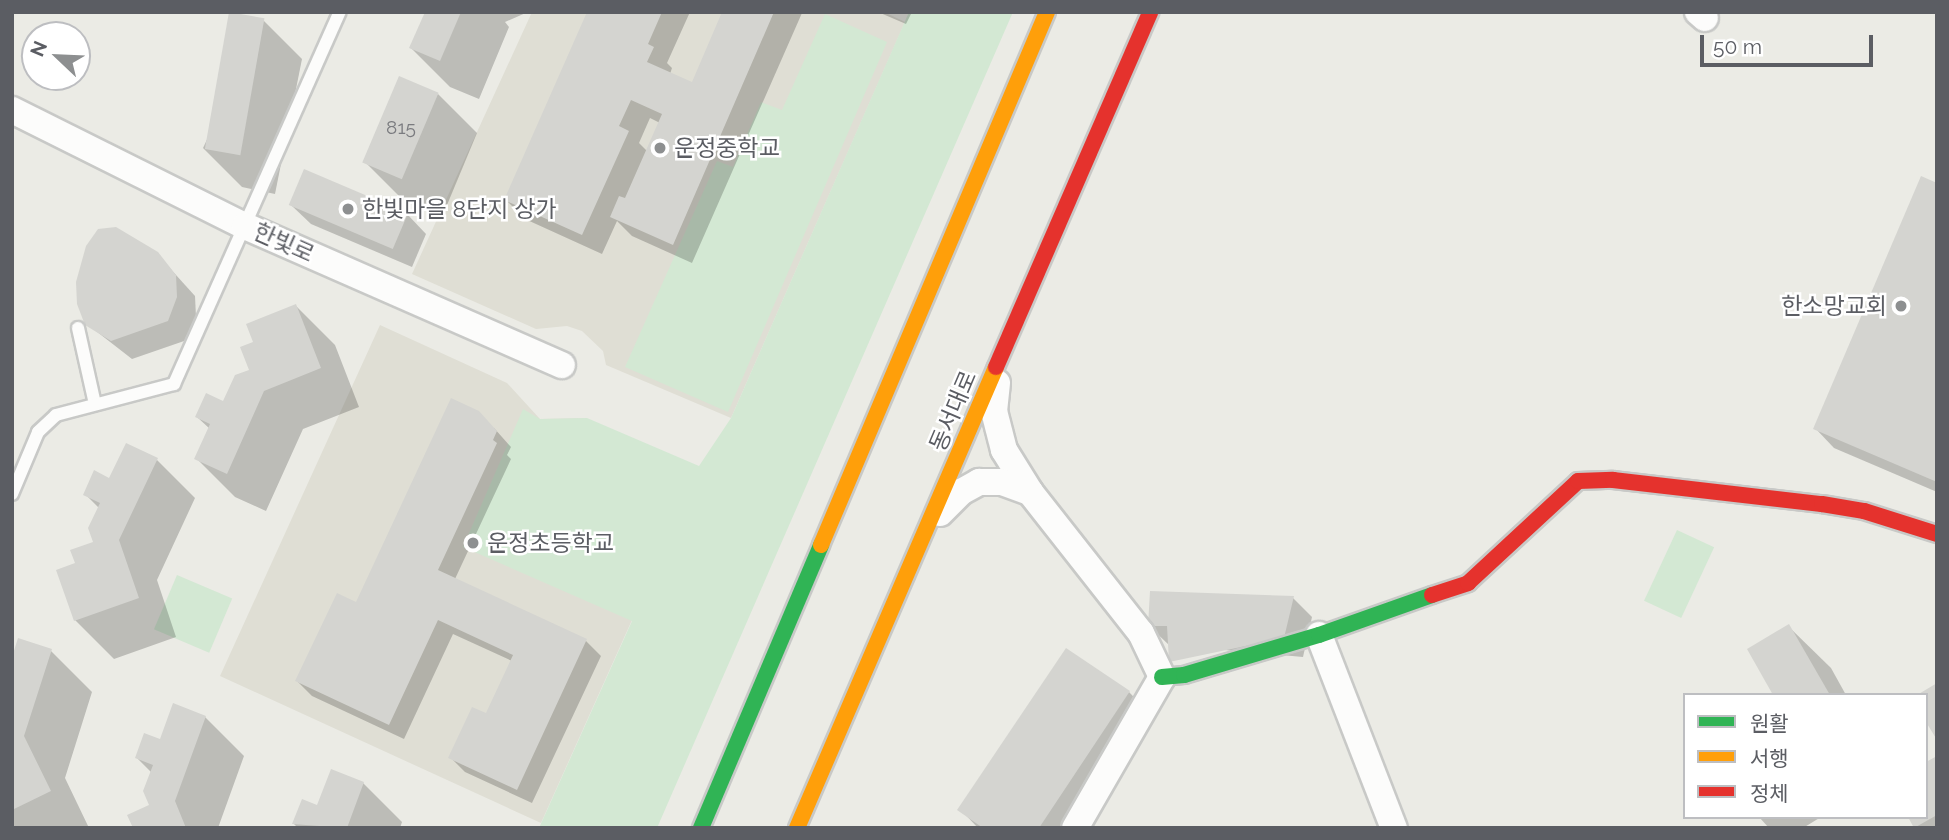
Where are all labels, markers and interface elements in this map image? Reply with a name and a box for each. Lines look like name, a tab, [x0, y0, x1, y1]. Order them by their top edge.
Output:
north arrow	[21, 21, 91, 91]
scale bar	[1704, 21, 1877, 65]
text: 50 m	[1713, 34, 1762, 59]
text: N	[26, 38, 51, 60]
house number: 815	[386, 117, 416, 139]
place label: 운정중학교	[674, 134, 780, 162]
marker: 운정중학교	[652, 140, 668, 156]
place label: 한빛마을 8단지 상가	[362, 195, 557, 223]
marker: 한빛마을 8단지 상가	[340, 201, 356, 217]
street label: 한빛로	[249, 217, 319, 269]
place label: 한소망교회	[1781, 292, 1887, 320]
marker: 한소망교회	[1893, 298, 1909, 314]
street label: 동서대로	[924, 367, 982, 455]
place label: 운정초등학교	[487, 529, 614, 557]
marker: 운정초등학교	[465, 535, 481, 551]
legend	[1683, 693, 1928, 819]
text: 원활	[1750, 711, 1789, 736]
text: 서행	[1750, 746, 1789, 771]
text: 정체	[1750, 781, 1789, 806]

